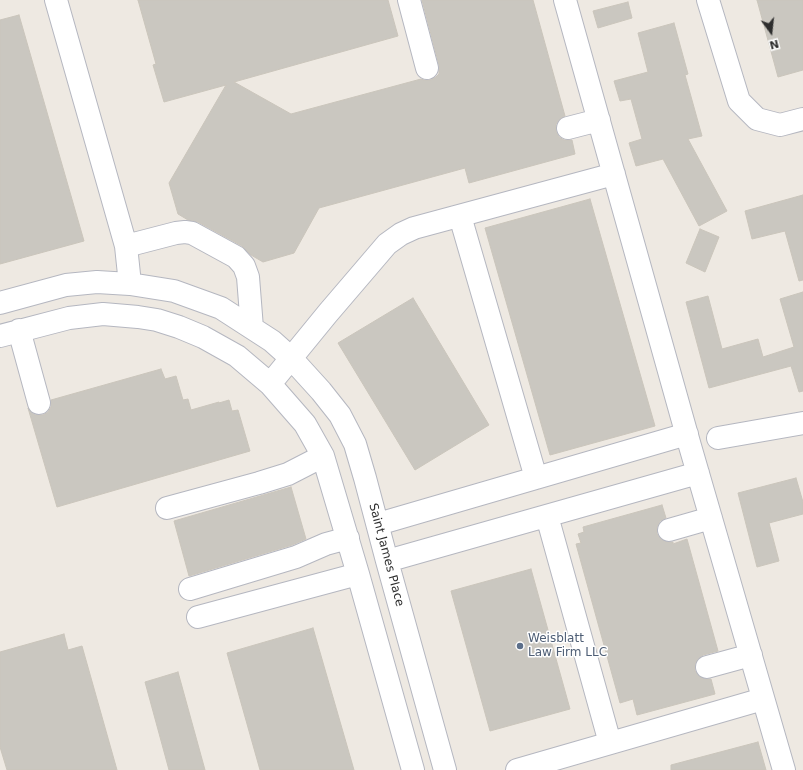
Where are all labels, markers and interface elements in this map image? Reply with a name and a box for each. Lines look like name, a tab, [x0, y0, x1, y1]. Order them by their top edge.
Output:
north arrow	[751, 12, 791, 52]
text: N	[768, 37, 780, 52]
street label: Saint James Place	[365, 502, 407, 608]
place label: Weisblatt Law Firm LLC	[528, 632, 607, 660]
marker: Weisblatt Law Firm LLC	[515, 641, 525, 651]

